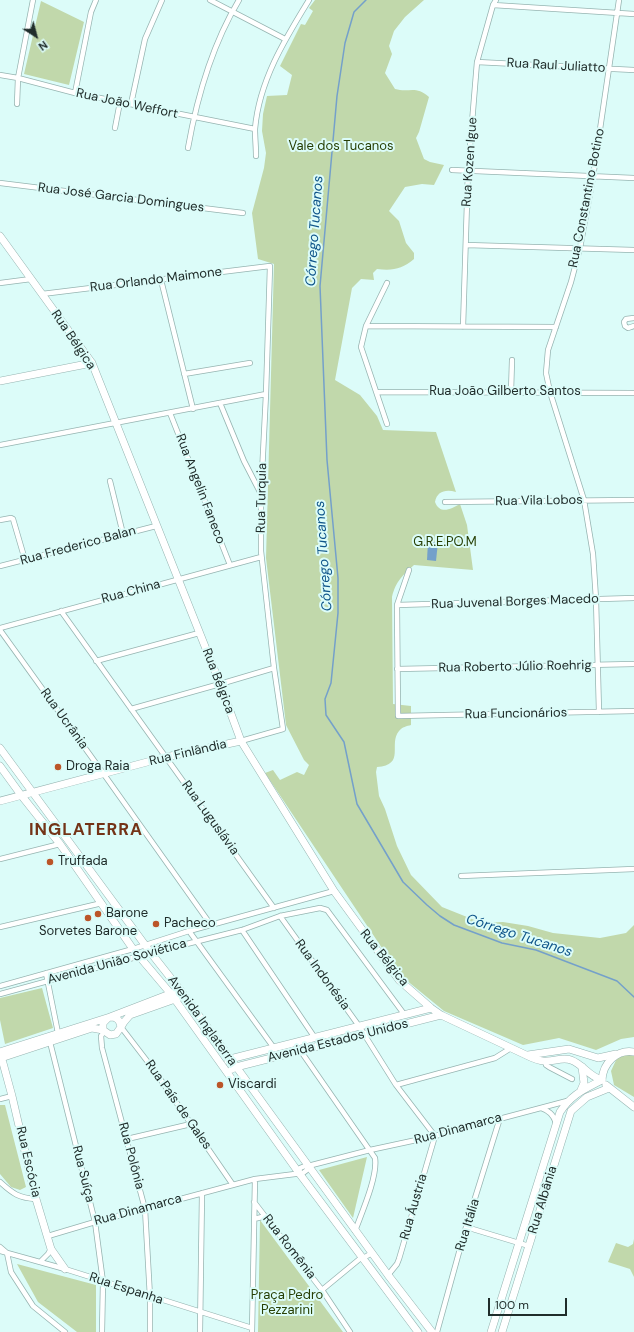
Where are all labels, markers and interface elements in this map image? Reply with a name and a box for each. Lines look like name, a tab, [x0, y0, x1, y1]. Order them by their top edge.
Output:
north arrow	[16, 16, 56, 56]
text: N	[36, 38, 50, 54]
street label: Rua Raul Juliatto	[506, 56, 606, 76]
street label: Rua João Weffort	[75, 86, 179, 122]
street label: Rua Kozen Igue	[459, 117, 481, 207]
street label: Rua Constantino Botino	[566, 127, 608, 269]
park label: Vale dos Tucanos	[289, 139, 393, 155]
water label: Córrego Tucanos	[303, 175, 327, 287]
street label: Rua José Garcia Domingues	[37, 180, 205, 216]
street label: Rua Orlando Maimone	[89, 264, 223, 296]
street label: Rua Bélgica	[47, 307, 99, 373]
street label: Rua João Gilberto Santos	[429, 384, 581, 400]
street label: Rua Angelin Faneco	[172, 432, 228, 546]
street label: Rua Turquia	[254, 463, 270, 533]
street label: Rua Vila Lobos	[495, 492, 583, 510]
water label: Córrego Tucanos	[312, 500, 336, 612]
street label: Rua Frederico Balan	[19, 523, 137, 569]
park label: G.R.E.PO.M	[413, 535, 477, 551]
street label: Rua China	[100, 577, 162, 607]
street label: Rua Juvenal Borges Macedo	[431, 591, 599, 613]
street label: Rua Bélgica	[198, 646, 238, 716]
street label: Rua Roberto Júlio Roehrig	[438, 658, 592, 676]
street label: Rua Ucrânia	[37, 686, 91, 752]
street label: Rua Funcionários	[465, 705, 567, 723]
street label: Rua Finlândia	[148, 737, 228, 769]
place label: Droga Raia	[66, 759, 130, 775]
marker: Droga Raia	[53, 762, 63, 772]
street label: Rua Luguslávia	[178, 778, 242, 858]
district label: INGLATERRA	[29, 821, 143, 841]
place label: Truffada	[58, 854, 108, 870]
marker: Truffada	[45, 857, 55, 867]
place label: Barone	[106, 906, 148, 922]
marker: Barone	[93, 909, 103, 919]
water label: Córrego Tucanos	[464, 911, 574, 961]
marker: Sorvetes Barone	[83, 913, 93, 923]
place label: Pacheco	[164, 916, 216, 932]
marker: Pacheco	[151, 919, 161, 929]
place label: Sorvetes Barone	[39, 924, 137, 940]
street label: Rua Bélgica	[356, 926, 412, 990]
street label: Avenida União Soviética	[46, 936, 188, 988]
street label: Rua Indonésia	[291, 937, 353, 1013]
street label: Avenida Inglaterra	[164, 973, 240, 1069]
street label: Avenida Estados Unidos	[266, 1016, 410, 1066]
street label: Rua País de Gales	[141, 1057, 215, 1153]
place label: Viscardi	[228, 1077, 277, 1093]
marker: Viscardi	[215, 1080, 225, 1090]
street label: Rua Dinamarca	[413, 1110, 503, 1148]
street label: Rua Polônia	[115, 1121, 147, 1191]
street label: Rua Escócia	[12, 1125, 44, 1199]
street label: Rua Suíça	[68, 1144, 98, 1204]
street label: Rua Albânia	[525, 1164, 561, 1236]
street label: Rua Áustria	[397, 1172, 431, 1242]
street label: Rua Dinamarca	[93, 1191, 183, 1229]
street label: Rua Itália	[453, 1197, 483, 1253]
street label: Rua Romênia	[259, 1212, 319, 1282]
street label: Rua Espanha	[87, 1270, 165, 1308]
park label: Praça Pedro Pezzarini	[251, 1288, 323, 1319]
scale bar	[490, 1290, 569, 1316]
text: 100 m	[495, 1297, 529, 1313]

